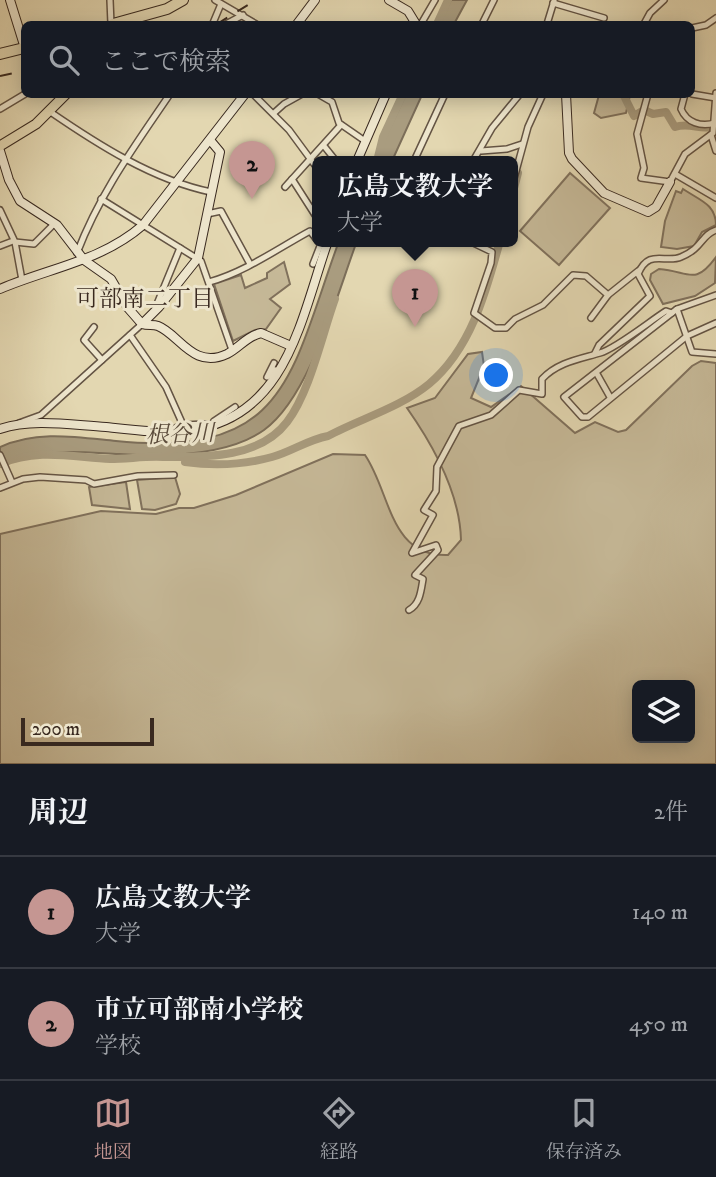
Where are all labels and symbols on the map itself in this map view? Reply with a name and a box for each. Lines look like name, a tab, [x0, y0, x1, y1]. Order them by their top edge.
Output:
pin: 2	[229, 141, 275, 199]
pin: 1	[392, 269, 438, 327]
district label: 可部南二丁目	[76, 285, 214, 314]
your location	[479, 358, 513, 392]
water label: 根谷川	[145, 419, 218, 451]
scale bar	[21, 715, 154, 747]

